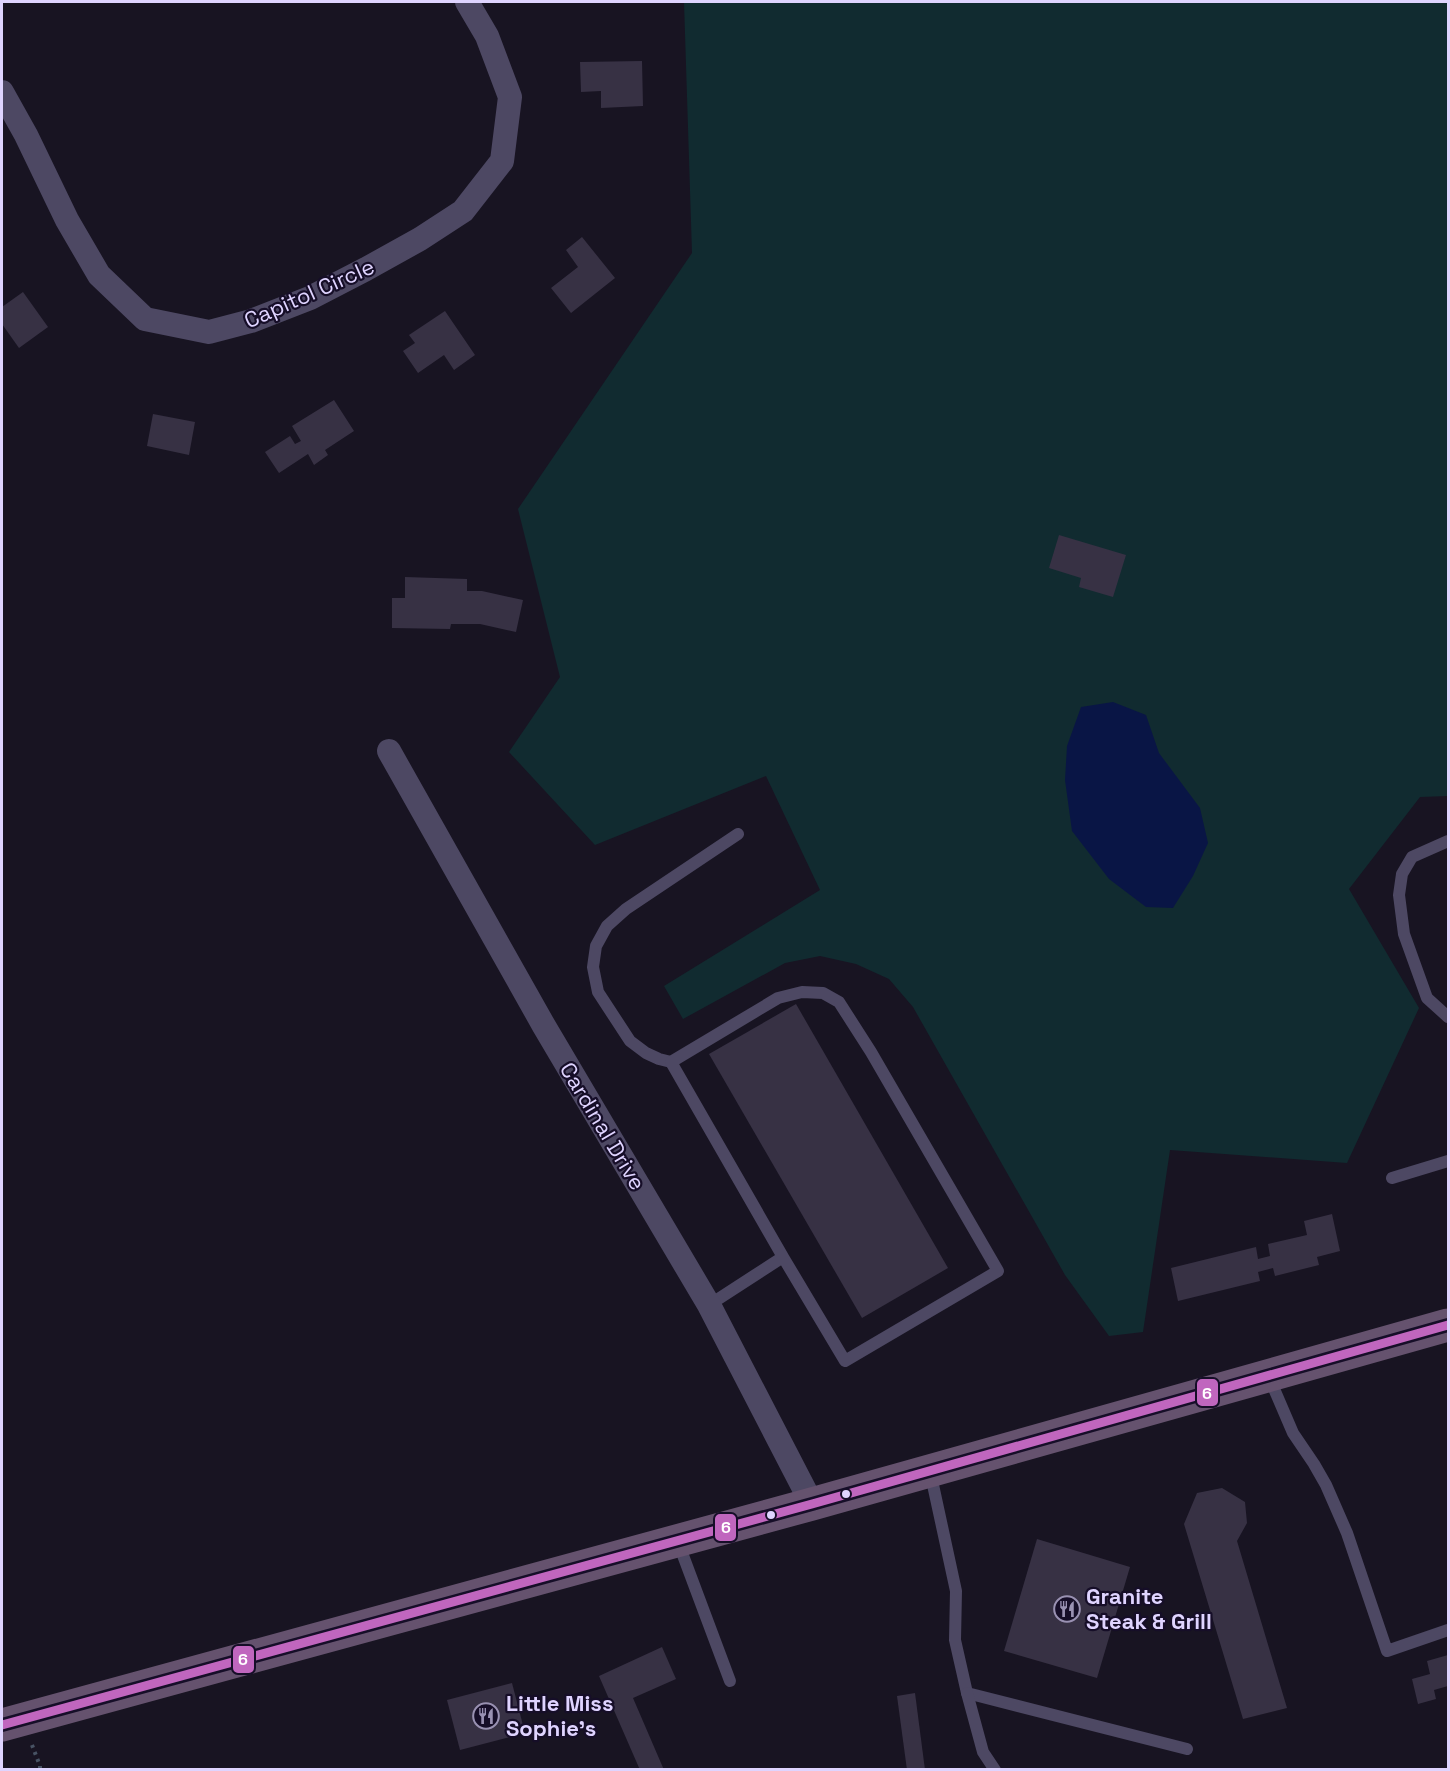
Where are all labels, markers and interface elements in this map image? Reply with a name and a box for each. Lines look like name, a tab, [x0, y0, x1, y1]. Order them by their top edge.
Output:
street label: Capitol Circle	[240, 252, 378, 334]
street label: Cardinal Drive	[554, 1057, 652, 1195]
line badge: 6	[1196, 1378, 1219, 1407]
text: 6	[1202, 1383, 1212, 1404]
unlabelled marker	[840, 1488, 852, 1500]
unlabelled marker	[765, 1509, 777, 1521]
line badge: 6	[714, 1513, 737, 1542]
text: 6	[721, 1517, 731, 1538]
place label: Granite Steak & Grill	[1086, 1582, 1212, 1635]
restaurant icon: Granite Steak & Grill	[1052, 1594, 1082, 1624]
line badge: 6	[232, 1645, 255, 1674]
text: 6	[238, 1649, 248, 1670]
place label: Little Miss Sophie's	[506, 1689, 613, 1742]
restaurant icon: Little Miss Sophie's	[471, 1701, 501, 1731]

